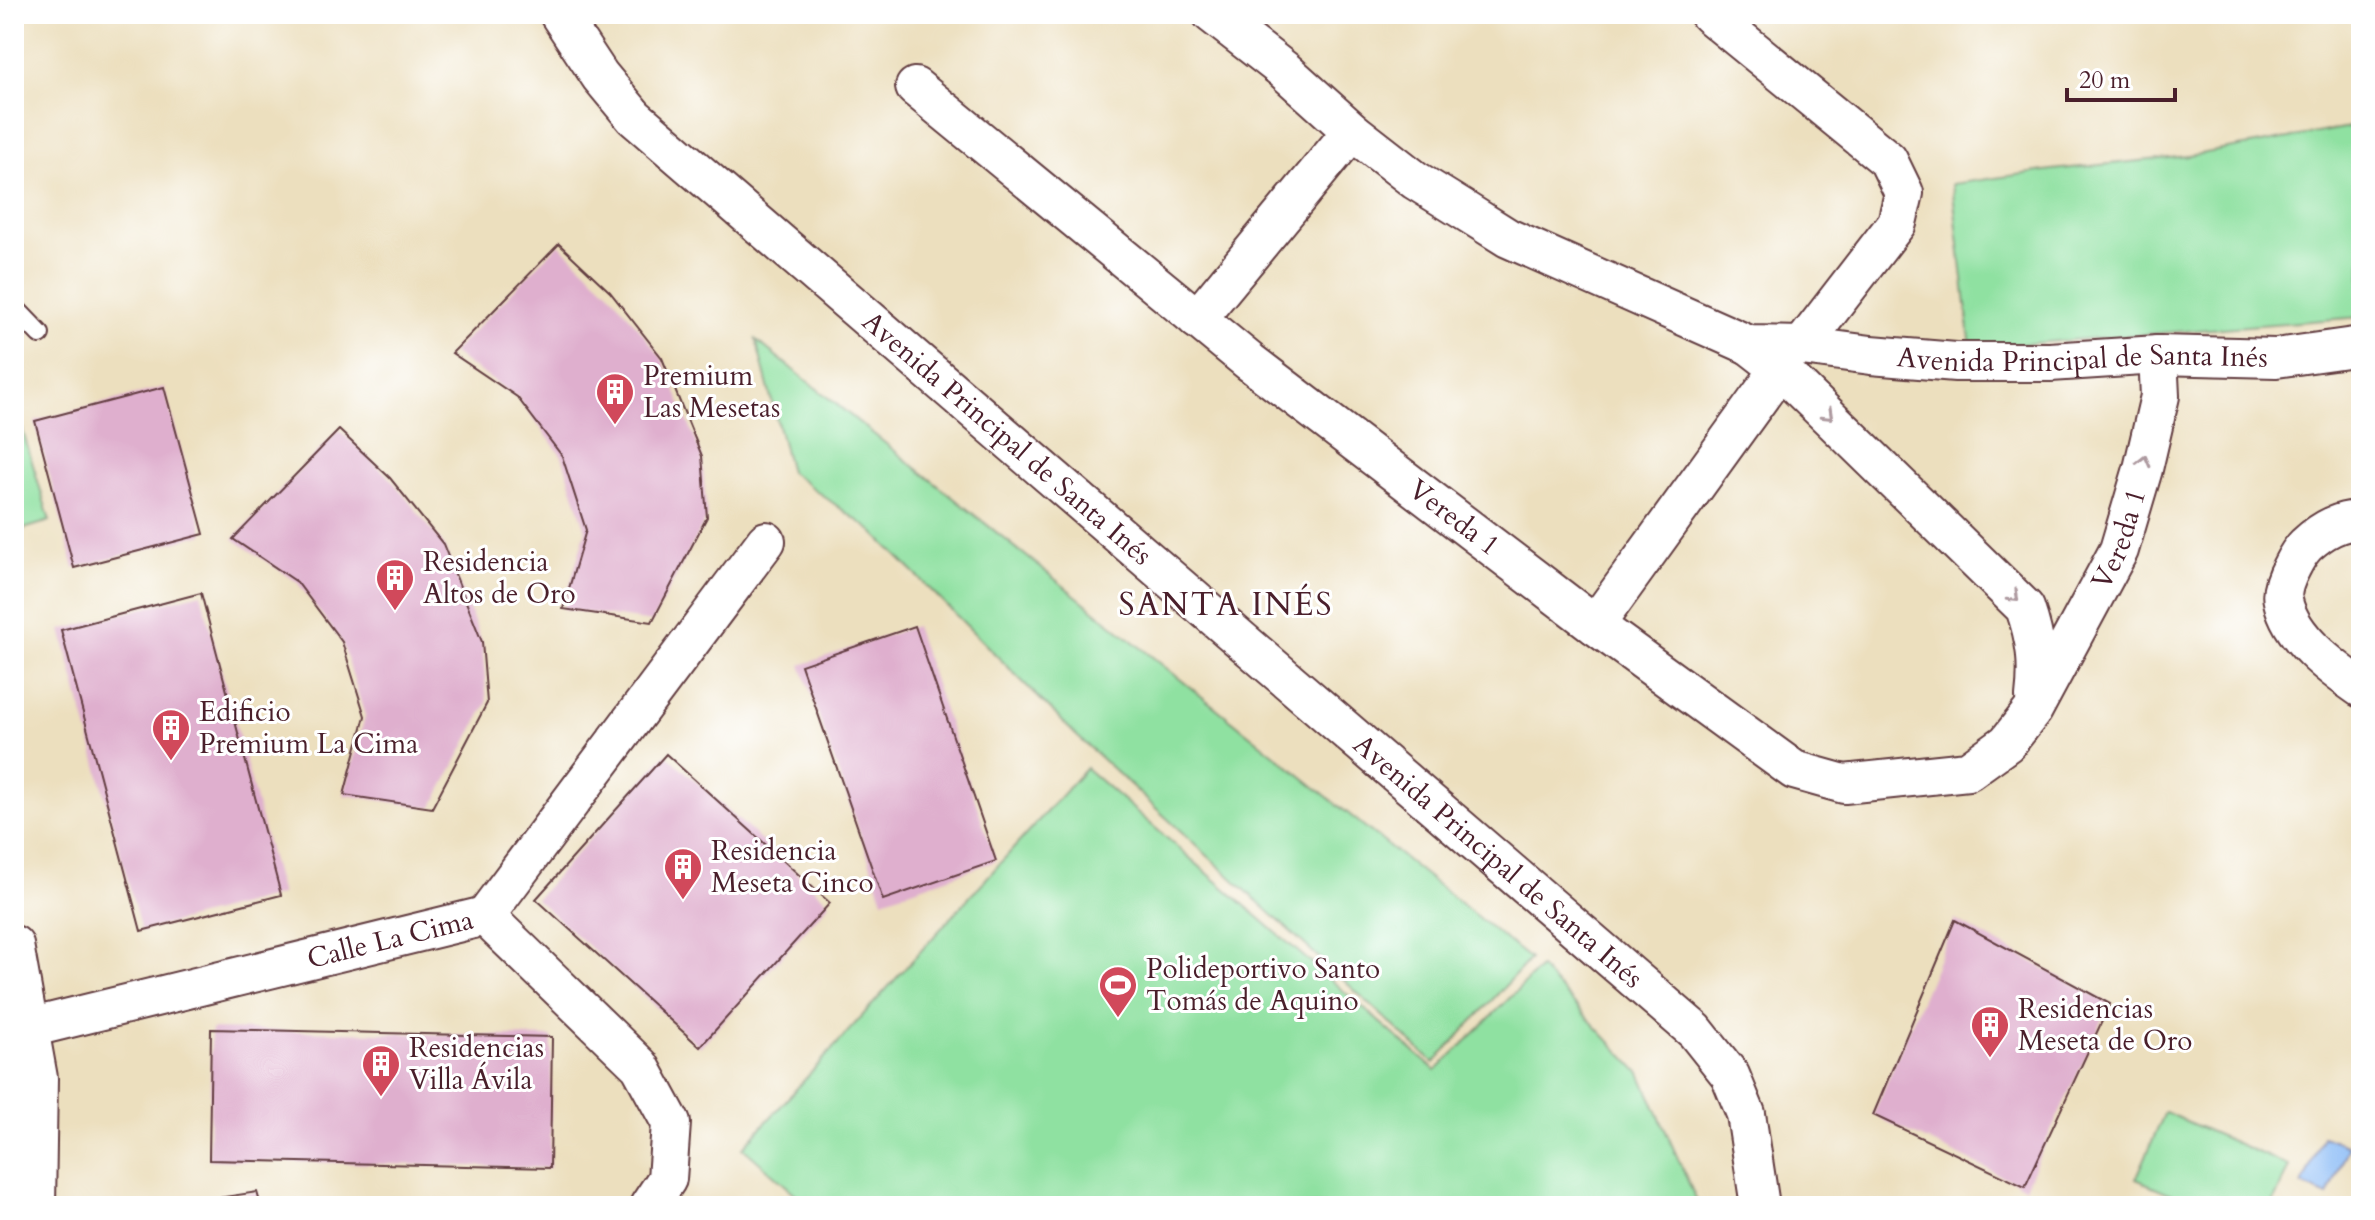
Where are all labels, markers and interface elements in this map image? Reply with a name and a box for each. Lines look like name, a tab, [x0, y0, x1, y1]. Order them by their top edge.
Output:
scale bar	[2067, 52, 2175, 102]
text: 20 m	[2079, 64, 2131, 97]
street label: Avenida Principal de Santa Inés	[854, 303, 1160, 574]
street label: Avenida Principal de Santa Inés	[1895, 336, 2268, 381]
place label: Premium Las Mesetas	[643, 357, 780, 427]
building icon: Premium Las Mesetas	[594, 371, 636, 426]
one-way arrow	[1819, 406, 1833, 421]
one-way arrow	[2135, 455, 2152, 469]
street label: Vereda 1	[1401, 471, 1507, 565]
street label: Vereda 1	[2082, 484, 2155, 596]
place label: Residencia Altos de Oro	[423, 543, 576, 613]
building icon: Residencia Altos de Oro	[374, 557, 416, 612]
district label: SANTA INÉS	[1119, 583, 1333, 627]
one-way arrow	[2005, 588, 2019, 602]
place label: Edificio Premium La Cima	[199, 693, 418, 763]
building icon: Edificio Premium La Cima	[150, 707, 192, 762]
street label: Avenida Principal de Santa Inés	[1345, 726, 1651, 997]
place label: Residencia Meseta Cinco	[711, 832, 874, 902]
building icon: Residencia Meseta Cinco	[662, 846, 704, 901]
street label: Calle La Cima	[303, 901, 477, 978]
place label: Polideportivo Santo Tomás de Aquino	[1146, 950, 1380, 1020]
sports icon: Polideportivo Santo Tomás de Aquino	[1097, 964, 1139, 1019]
place label: Residencias Meseta de Oro	[2018, 990, 2192, 1060]
building icon: Residencias Meseta de Oro	[1969, 1004, 2011, 1059]
place label: Residencias Villa Ávila	[409, 1029, 544, 1099]
building icon: Residencias Villa Ávila	[360, 1043, 402, 1098]

